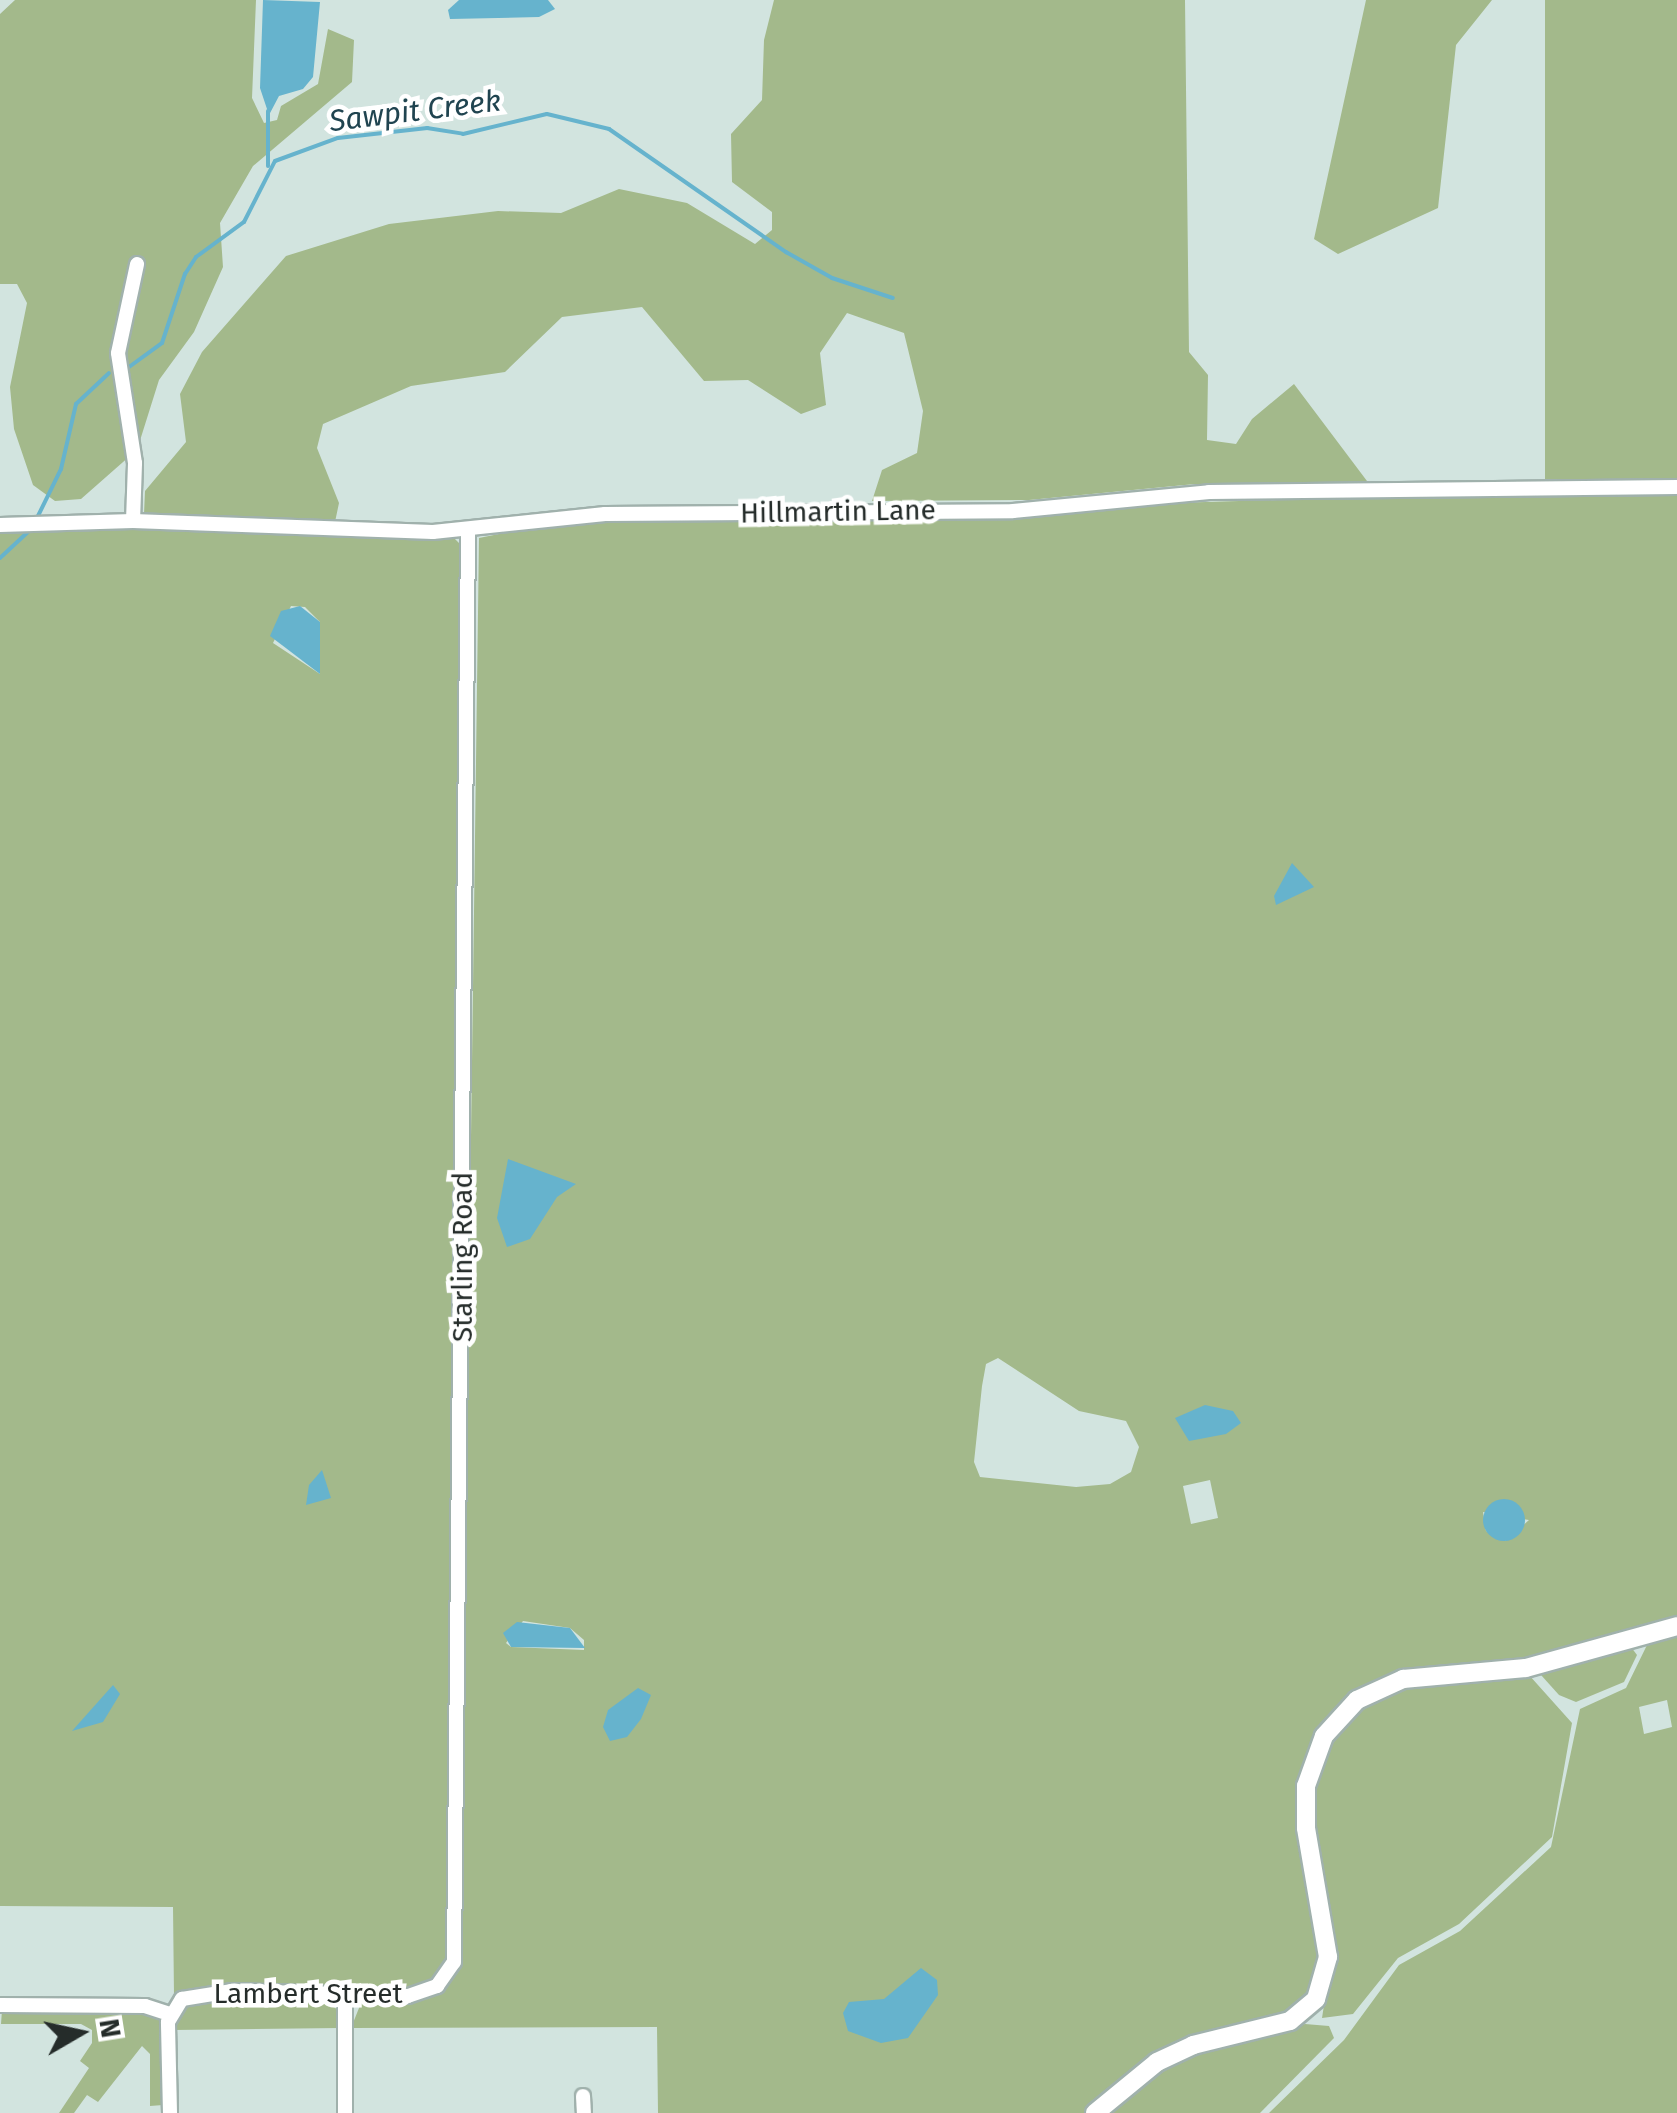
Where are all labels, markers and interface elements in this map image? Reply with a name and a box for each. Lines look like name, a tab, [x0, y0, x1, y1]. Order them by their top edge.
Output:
water label: Sawpit Creek	[327, 83, 503, 139]
street label: Hillmartin Lane	[740, 493, 936, 531]
street label: Starling Road	[446, 1172, 480, 1342]
street label: Lambert Street	[213, 1977, 403, 2011]
north arrow	[30, 1983, 130, 2083]
text: N	[92, 2016, 128, 2040]

